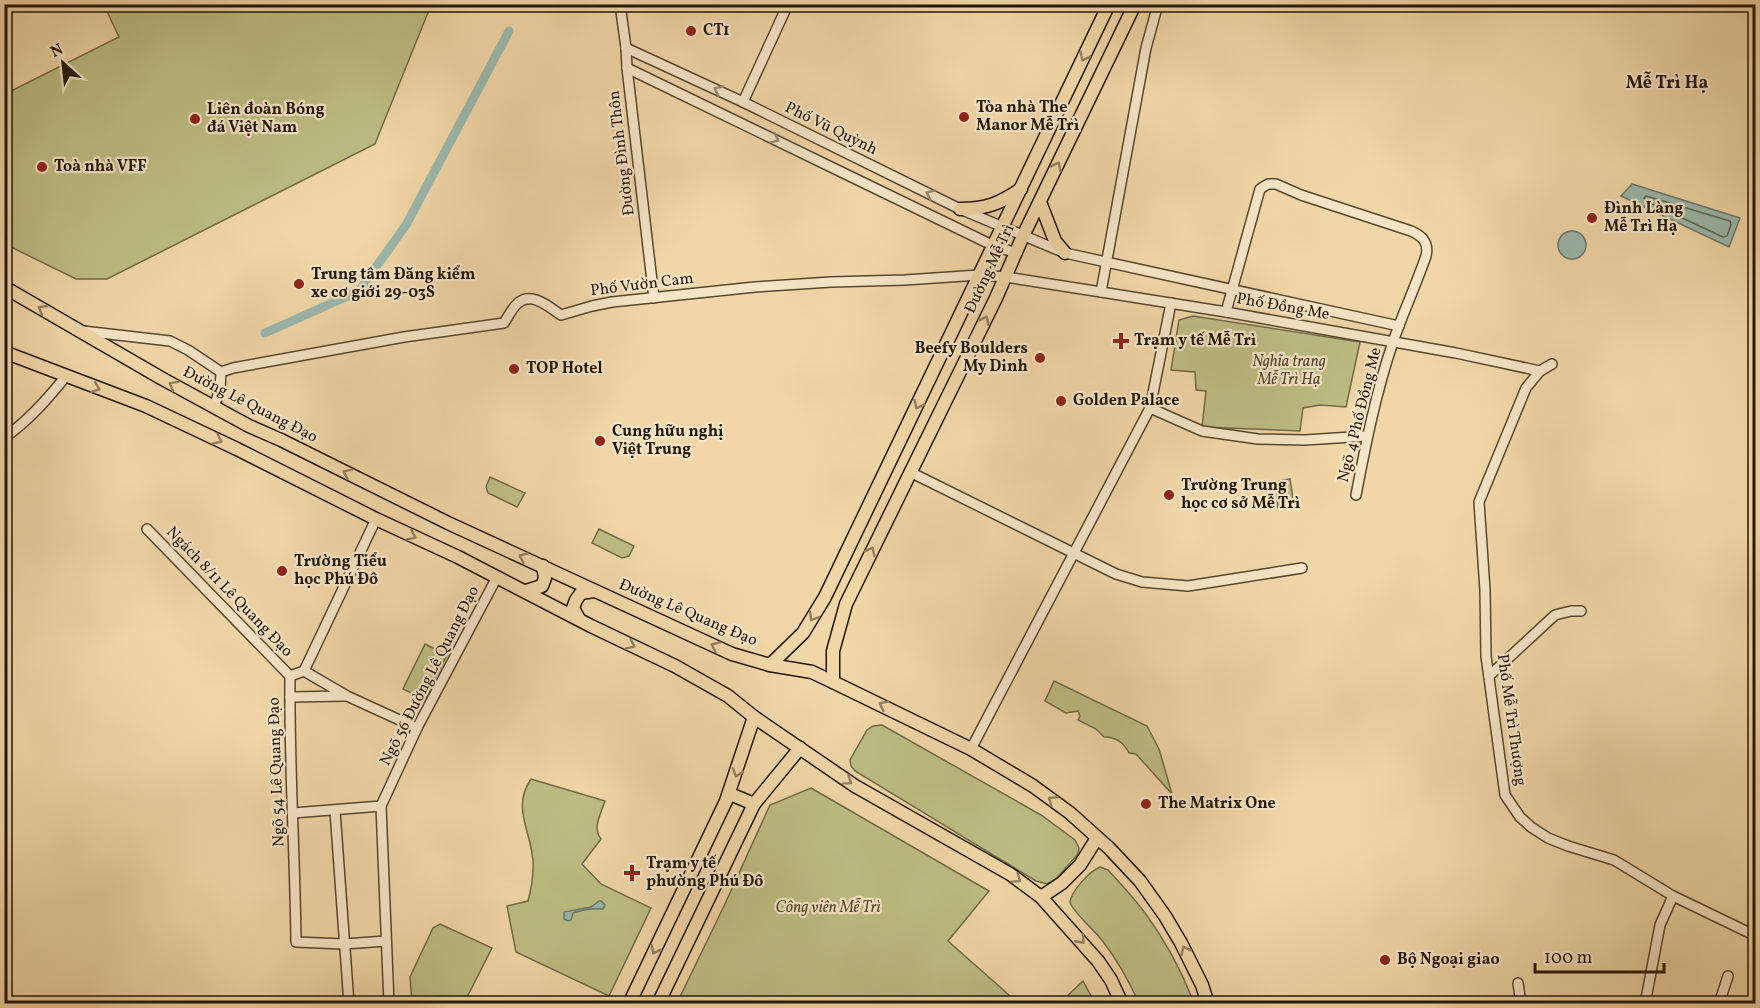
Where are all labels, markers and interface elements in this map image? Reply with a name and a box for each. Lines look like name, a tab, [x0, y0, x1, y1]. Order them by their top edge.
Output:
place label: CT1	[703, 20, 730, 42]
marker: CT1	[684, 24, 698, 38]
north arrow	[33, 33, 93, 93]
text: N	[47, 39, 68, 64]
one-way arrow	[1080, 51, 1091, 62]
district label: Mễ Trì Hạ	[1626, 71, 1708, 96]
one-way arrow	[713, 85, 724, 97]
street label: Đường Đình Thôn	[603, 89, 641, 217]
street label: Phố Vũ Quỳnh	[781, 97, 881, 161]
place label: Tòa nhà The Manor Mễ Trì	[976, 97, 1080, 137]
place label: Liên đoàn Bóng đá Việt Nam	[207, 99, 325, 139]
marker: Tòa nhà The Manor Mễ Trì	[957, 110, 971, 124]
marker: Liên đoàn Bóng đá Việt Nam	[188, 112, 202, 126]
one-way arrow	[768, 131, 779, 143]
place label: Toà nhà VFF	[54, 156, 147, 178]
marker: Toà nhà VFF	[35, 160, 49, 174]
one-way arrow	[1050, 162, 1062, 173]
one-way arrow	[926, 190, 937, 202]
place label: Đình Làng Mễ Trì Hạ	[1604, 198, 1683, 238]
marker: Đình Làng Mễ Trì Hạ	[1585, 211, 1599, 225]
street label: Đường Mễ Trì	[960, 221, 1020, 317]
place label: Trung tâm Đăng kiểm xe cơ giới 29-03S	[311, 264, 476, 304]
street label: Phố Vườn Cam	[589, 268, 695, 302]
marker: Trung tâm Đăng kiểm xe cơ giới 29-03S	[292, 277, 306, 291]
street label: Phố Đồng Me	[1235, 288, 1331, 326]
one-way arrow	[38, 304, 48, 316]
one-way arrow	[978, 315, 990, 326]
place label: Trạm y tế Mễ Trì	[1134, 330, 1257, 352]
marker: Trạm y tế Mễ Trì	[1112, 332, 1130, 350]
place label: Beefy Boulders My Dinh	[915, 338, 1028, 378]
street label: Ngõ 4 Phố Đồng Me	[1333, 345, 1387, 485]
marker: Beefy Boulders My Dinh	[1033, 351, 1047, 365]
park label: Nghĩa trang Mễ Trì Hạ	[1252, 351, 1326, 391]
place label: TOP Hotel	[526, 358, 603, 380]
street label: Đường Lê Quang Đạo	[179, 361, 321, 449]
marker: TOP Hotel	[507, 362, 521, 376]
one-way arrow	[90, 381, 101, 393]
one-way arrow	[169, 381, 179, 392]
place label: Golden Palace	[1073, 390, 1179, 412]
marker: Golden Palace	[1054, 394, 1068, 408]
one-way arrow	[913, 398, 925, 409]
place label: Cung hữu nghị Việt Trung	[612, 421, 724, 461]
one-way arrow	[212, 433, 223, 445]
marker: Cung hữu nghị Việt Trung	[593, 434, 607, 448]
one-way arrow	[343, 469, 354, 480]
place label: Trường Trung học cơ sở Mễ Trì	[1181, 475, 1301, 515]
marker: Trường Trung học cơ sở Mễ Trì	[1162, 488, 1176, 502]
street label: Ngách 8/11 Lê Quang Đạo	[161, 522, 297, 662]
one-way arrow	[406, 528, 417, 540]
one-way arrow	[864, 546, 876, 557]
place label: Trường Tiểu học Phú Đô	[294, 551, 387, 591]
one-way arrow	[518, 553, 529, 565]
marker: Trường Tiểu học Phú Đô	[275, 564, 289, 578]
street label: Đường Lê Quang Đạo	[615, 574, 761, 652]
street label: Ngõ 56 Đường Lê Quang Đạo	[375, 582, 485, 770]
one-way arrow	[808, 611, 820, 621]
one-way arrow	[625, 638, 636, 650]
one-way arrow	[710, 642, 721, 654]
street label: Phố Mễ Trì Thượng	[1491, 653, 1531, 787]
street label: Ngõ 54 Lê Quang Đạo	[263, 697, 291, 847]
one-way arrow	[878, 700, 889, 712]
one-way arrow	[731, 767, 744, 778]
one-way arrow	[842, 774, 853, 785]
place label: The Matrix One	[1158, 793, 1276, 815]
one-way arrow	[1048, 796, 1059, 807]
marker: The Matrix One	[1139, 797, 1153, 811]
place label: Trạm y tế phường Phú Đô	[646, 853, 763, 893]
marker: Trạm y tế phường Phú Đô	[623, 864, 641, 882]
one-way arrow	[1010, 872, 1021, 883]
park label: Công viên Mễ Trì	[776, 897, 880, 919]
one-way arrow	[1074, 933, 1085, 944]
scale bar	[1535, 936, 1664, 974]
one-way arrow	[651, 943, 662, 954]
one-way arrow	[1180, 945, 1192, 956]
text: 100 m	[1544, 946, 1593, 971]
place label: Bộ Ngoại giao	[1397, 949, 1500, 971]
marker: Bộ Ngoại giao	[1378, 953, 1392, 967]

